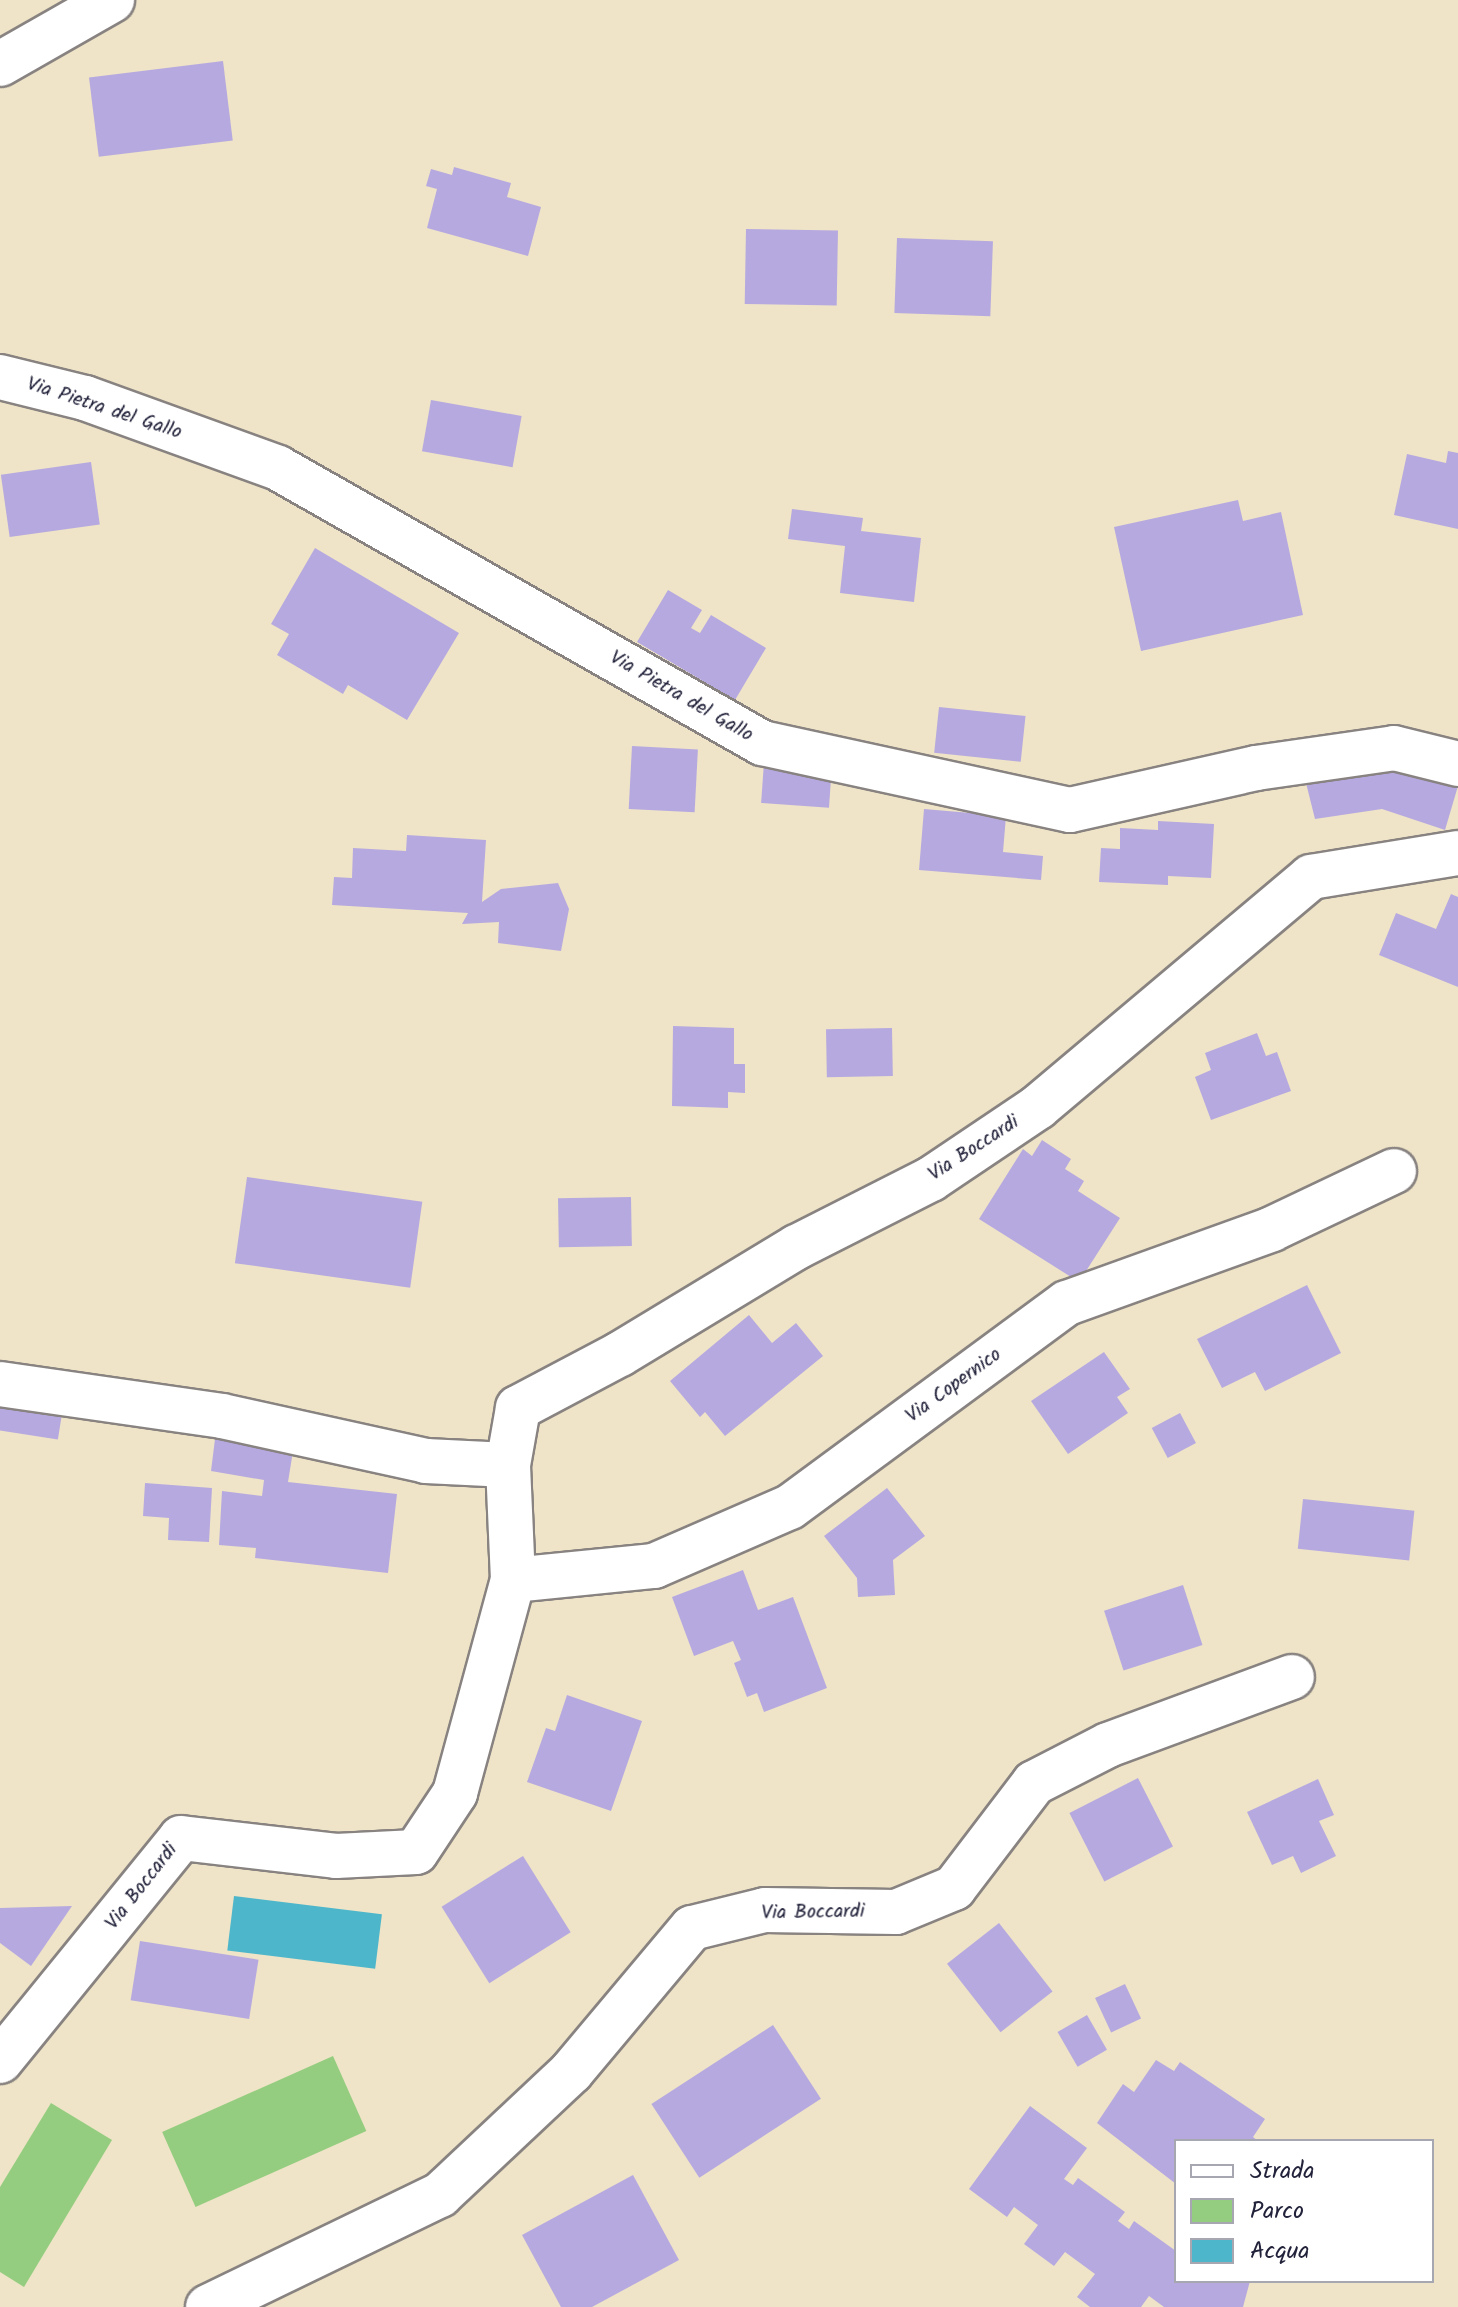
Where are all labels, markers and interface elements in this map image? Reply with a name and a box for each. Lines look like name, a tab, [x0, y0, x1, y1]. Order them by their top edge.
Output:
street label: Via Pietra del Gallo	[23, 373, 185, 445]
street label: Via Pietra del Gallo	[605, 646, 757, 748]
street label: Via Boccardi	[924, 1111, 1024, 1187]
street label: Via Copernico	[901, 1343, 1007, 1429]
street label: Via Boccardi	[101, 1839, 183, 1935]
street label: Via Boccardi	[761, 1900, 865, 1926]
legend	[1174, 2139, 1434, 2283]
text: Strada	[1250, 2152, 1314, 2191]
text: Parco	[1250, 2192, 1304, 2231]
text: Acqua	[1250, 2232, 1309, 2271]

